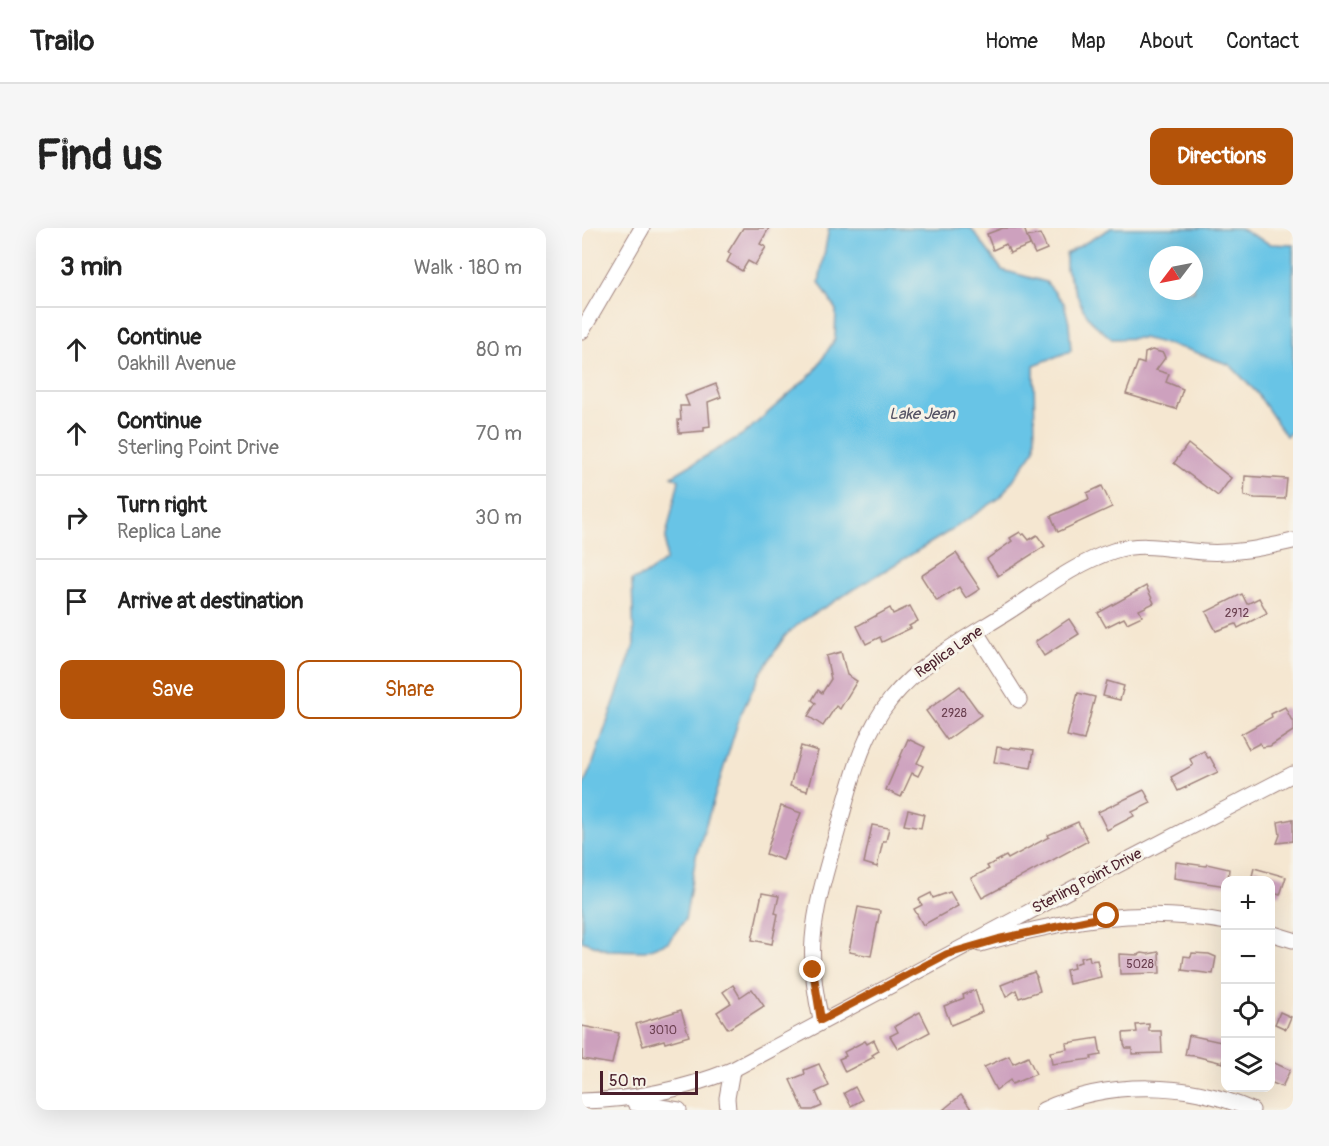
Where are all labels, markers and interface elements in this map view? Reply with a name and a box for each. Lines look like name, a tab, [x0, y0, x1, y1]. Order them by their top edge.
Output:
text: Trailo	[30, 24, 94, 59]
text: Home	[985, 28, 1038, 55]
text: Map	[1071, 28, 1106, 55]
text: About	[1139, 28, 1193, 55]
text: Contact	[1226, 28, 1299, 55]
button: Directions	[1150, 128, 1293, 185]
text: Find us	[36, 130, 162, 182]
north arrow	[1149, 246, 1203, 300]
text: 3 min	[60, 251, 122, 283]
text: Walk · 180 m	[414, 255, 522, 280]
text: Continue	[117, 323, 201, 351]
icon: ahead	[60, 333, 93, 366]
text: 80 m	[476, 337, 522, 362]
text: Oakhill Avenue	[117, 351, 236, 376]
water label: Lake Jean	[889, 404, 956, 424]
text: Continue	[117, 407, 201, 435]
icon: ahead	[60, 417, 93, 450]
text: 70 m	[476, 421, 522, 446]
text: Sterling Point Drive	[117, 435, 279, 460]
text: Turn right	[117, 491, 207, 519]
icon: right	[60, 501, 93, 534]
text: 30 m	[475, 505, 522, 530]
text: Replica Lane	[117, 519, 221, 544]
icon: arrive	[60, 585, 93, 618]
text: Arrive at destination	[117, 587, 303, 615]
house number: 2912	[1225, 606, 1249, 621]
street label: Replica Lane	[912, 621, 987, 682]
button: Save	[60, 660, 285, 719]
button: Share	[297, 660, 522, 719]
house number: 2928	[941, 706, 967, 721]
street label: Sterling Point Drive	[1029, 844, 1146, 918]
map controls	[1221, 876, 1275, 1092]
button: +	[1221, 876, 1275, 930]
route start	[1093, 902, 1119, 928]
button: −	[1221, 930, 1275, 984]
route end	[799, 956, 825, 982]
house number: 5028	[1126, 957, 1154, 972]
button: locate	[1221, 984, 1275, 1038]
house number: 3010	[649, 1023, 677, 1038]
button: layers	[1221, 1038, 1275, 1092]
scale bar	[600, 1068, 698, 1096]
text: 50 m	[609, 1071, 646, 1091]

